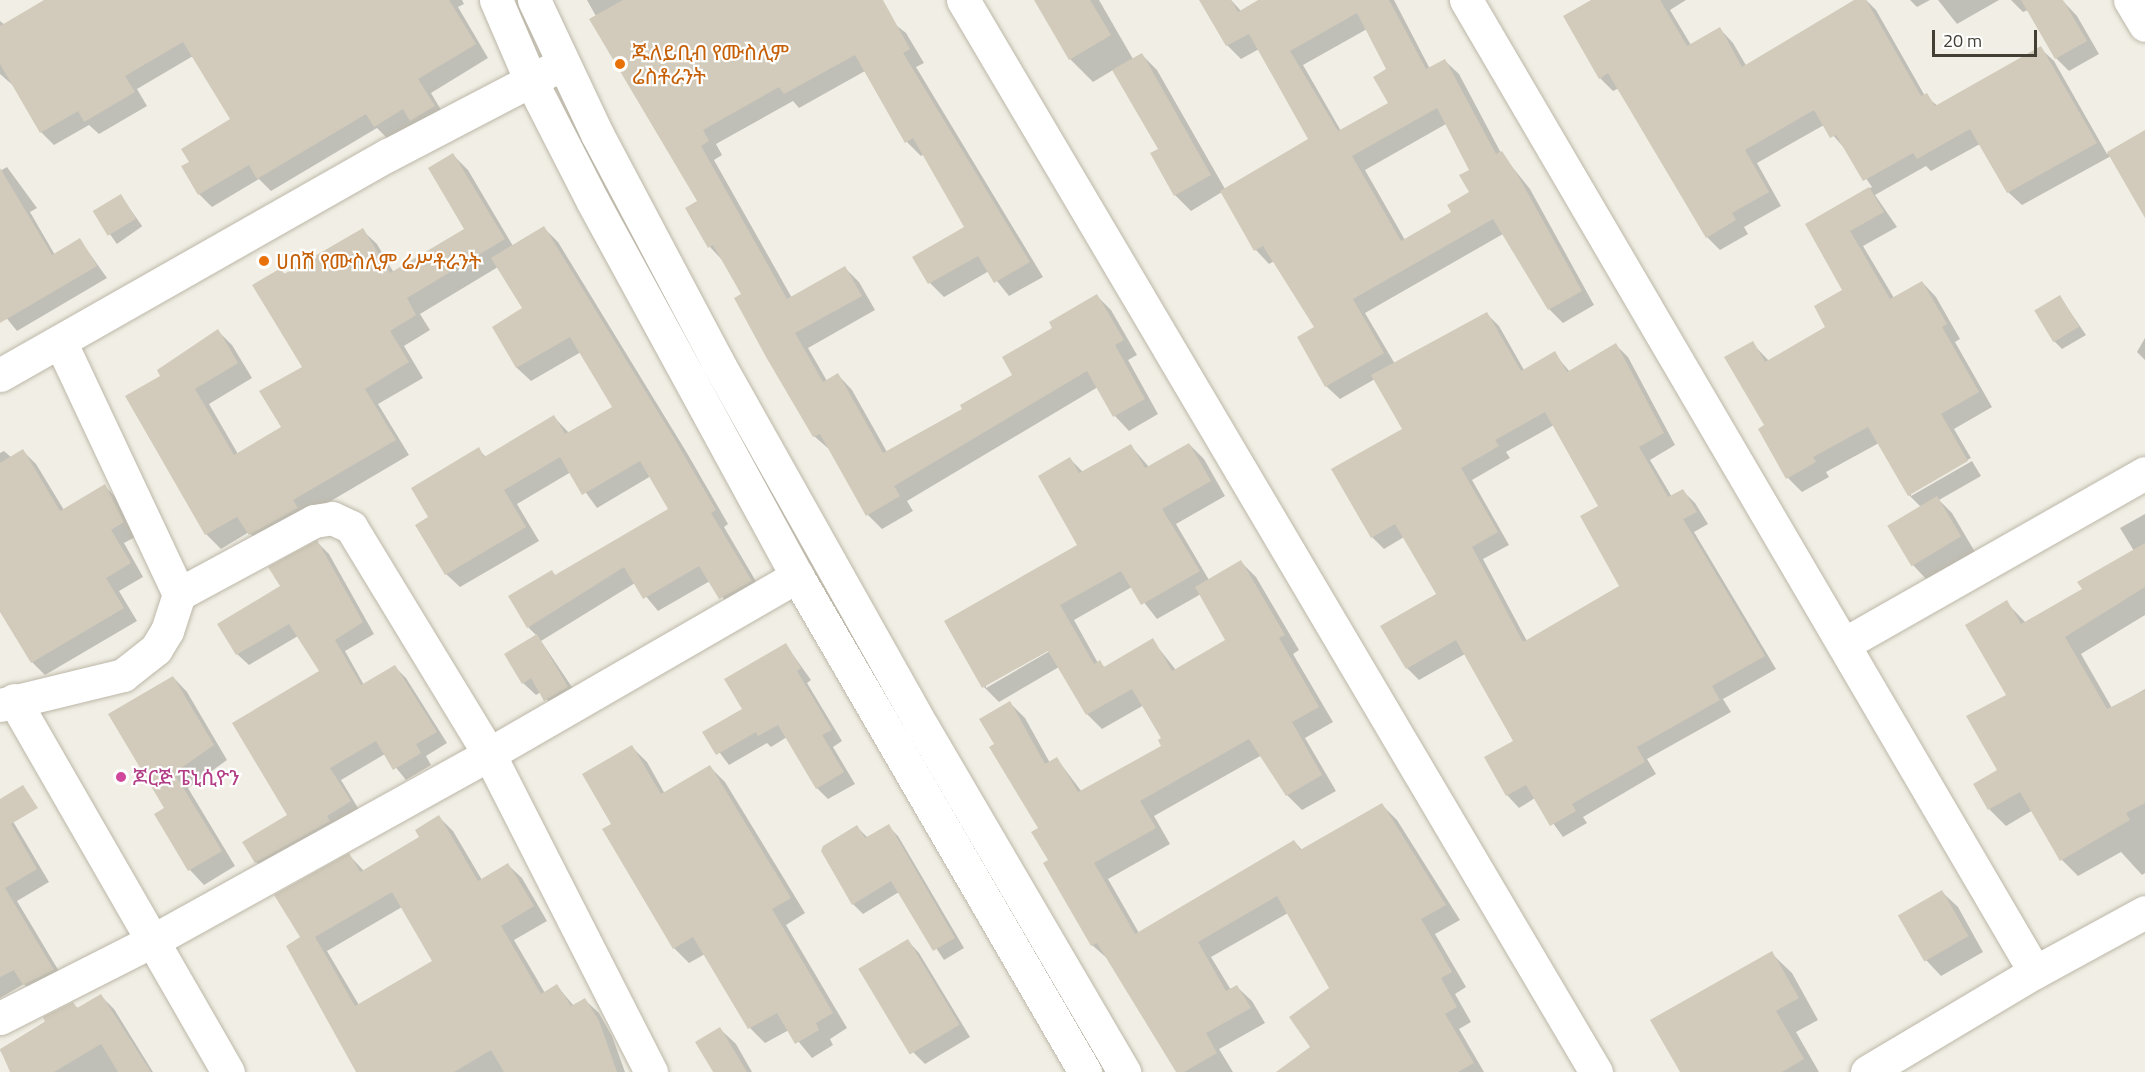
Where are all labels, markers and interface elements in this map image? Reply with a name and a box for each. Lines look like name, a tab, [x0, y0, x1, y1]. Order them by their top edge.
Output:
scale bar	[1935, 18, 2040, 56]
text: 20 m	[1943, 27, 1982, 54]
place label: ጁለይቢብ የሙስሊም ሬስቶራንት	[632, 39, 789, 89]
marker: ጁለይቢብ የሙስሊም ሬስቶራንት	[613, 57, 627, 71]
place label: ሀበሽ የሙስሊም ሬሥቶራንት	[276, 248, 481, 274]
marker: ሀበሽ የሙስሊም ሬሥቶራንት	[257, 254, 271, 268]
place label: ጆርጅ ፔኒሲዮን	[133, 764, 239, 790]
marker: ጆርጅ ፔኒሲዮን	[114, 770, 128, 784]

